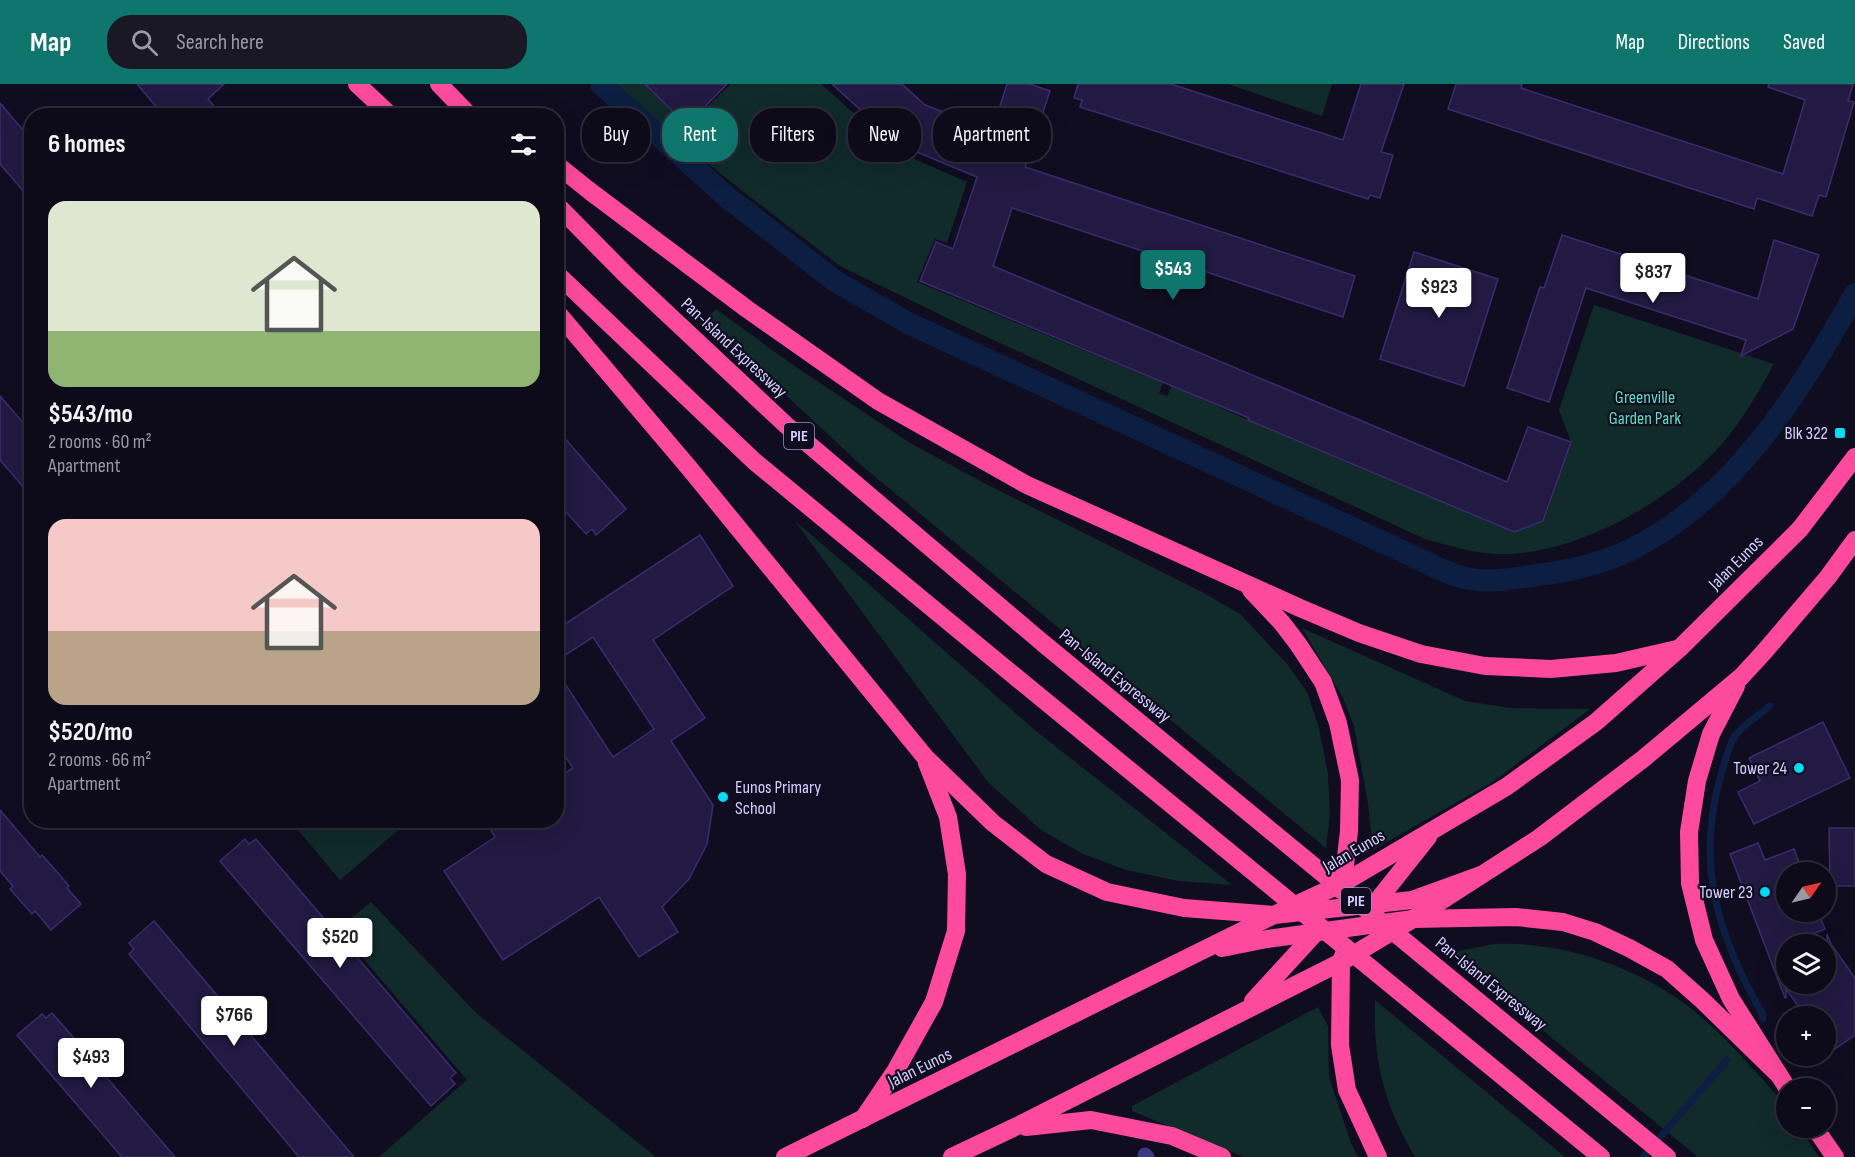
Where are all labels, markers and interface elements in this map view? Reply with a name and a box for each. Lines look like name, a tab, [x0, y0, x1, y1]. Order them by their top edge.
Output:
search box	[107, 15, 527, 69]
text: Map	[30, 26, 71, 59]
icon: search	[128, 26, 161, 59]
text: Search here	[176, 29, 264, 56]
text: Map	[1615, 30, 1645, 55]
text: Directions	[1678, 30, 1750, 55]
text: Saved	[1783, 30, 1825, 55]
chip: Buy	[582, 108, 650, 162]
chip: Rent	[662, 108, 738, 162]
chip: Filters	[750, 108, 836, 162]
chip: New	[848, 108, 921, 162]
chip: Apartment	[933, 108, 1051, 162]
icon: filters	[507, 128, 540, 161]
text: 6 homes	[48, 129, 126, 160]
icon: home	[240, 240, 348, 348]
pin: $543	[1137, 250, 1209, 301]
pin: $837	[1617, 253, 1689, 304]
text: $543	[1154, 257, 1192, 281]
text: $837	[1634, 260, 1672, 284]
pin: $923	[1403, 268, 1475, 319]
text: $923	[1420, 275, 1458, 299]
street label: Pan-Island Expressway	[677, 294, 791, 402]
park label: Greenville Garden Park	[1609, 387, 1681, 429]
text: $543/mo	[48, 399, 133, 430]
road number: PIE	[784, 423, 814, 449]
place label: Blk 322	[1784, 423, 1828, 444]
marker: Blk 322	[1833, 426, 1847, 440]
text: 2 rooms · 60 m²	[48, 430, 152, 454]
text: Apartment	[48, 454, 121, 478]
street label: Jalan Eunos	[1704, 532, 1767, 595]
icon: home	[240, 558, 348, 666]
street label: Pan-Island Expressway	[1055, 625, 1175, 727]
text: $520/mo	[48, 717, 133, 748]
text: 2 rooms · 66 m²	[48, 748, 152, 772]
place label: Tower 24	[1733, 758, 1787, 779]
marker: Tower 24	[1792, 761, 1806, 775]
text: Apartment	[48, 772, 121, 796]
place label: Eunos Primary School	[735, 777, 821, 819]
marker: Eunos Primary School	[716, 790, 730, 804]
street label: Jalan Eunos	[1318, 825, 1389, 878]
north arrow	[1776, 862, 1836, 922]
map controls	[1776, 862, 1836, 1138]
place label: Tower 23	[1699, 882, 1753, 903]
marker: Tower 23	[1758, 885, 1772, 899]
road number: PIE	[1341, 888, 1371, 914]
pin: $520	[304, 918, 376, 969]
text: $520	[321, 925, 359, 949]
street label: Pan-Island Expressway	[1431, 933, 1551, 1035]
button: layers	[1776, 934, 1836, 994]
pin: $766	[198, 996, 270, 1047]
text: $766	[215, 1003, 253, 1027]
button: +	[1776, 1006, 1836, 1066]
pin: $493	[55, 1038, 127, 1089]
street label: Jalan Eunos	[884, 1044, 955, 1093]
text: $493	[72, 1045, 110, 1069]
button: −	[1776, 1078, 1836, 1138]

